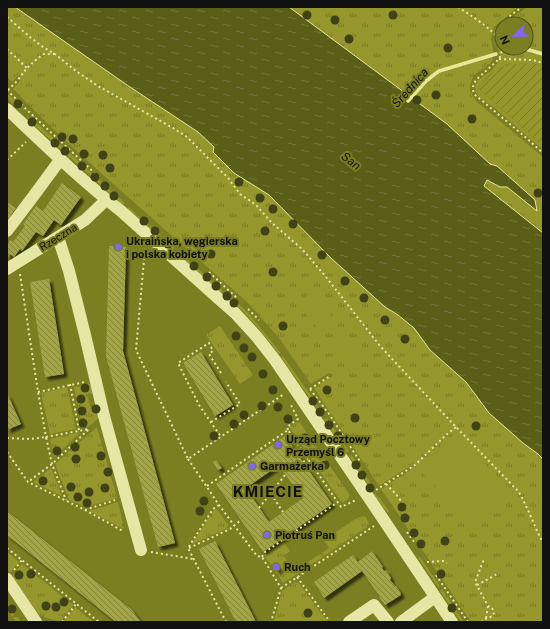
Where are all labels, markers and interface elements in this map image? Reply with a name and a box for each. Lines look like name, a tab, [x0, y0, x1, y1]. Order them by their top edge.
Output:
north arrow	[494, 16, 534, 56]
text: N	[498, 34, 512, 46]
water label: Średnica	[389, 65, 431, 111]
water label: San	[338, 149, 364, 173]
street label: Rzeczna	[37, 221, 79, 253]
place label: Ukraińska, węgierska i polska kobiety	[126, 235, 238, 260]
marker: Ukraińska, węgierska i polska kobiety	[113, 242, 123, 252]
place label: Urząd Pocztowy Przemyśl 6	[286, 433, 371, 458]
marker: Urząd Pocztowy Przemyśl 6	[273, 440, 283, 450]
place label: Garmażerka	[260, 460, 324, 472]
marker: Garmażerka	[247, 461, 257, 471]
district label: KMIECIE	[233, 483, 303, 500]
place label: Piotruś Pan	[275, 529, 335, 541]
marker: Piotruś Pan	[262, 530, 272, 540]
place label: Ruch	[284, 561, 311, 573]
marker: Ruch	[271, 562, 281, 572]

